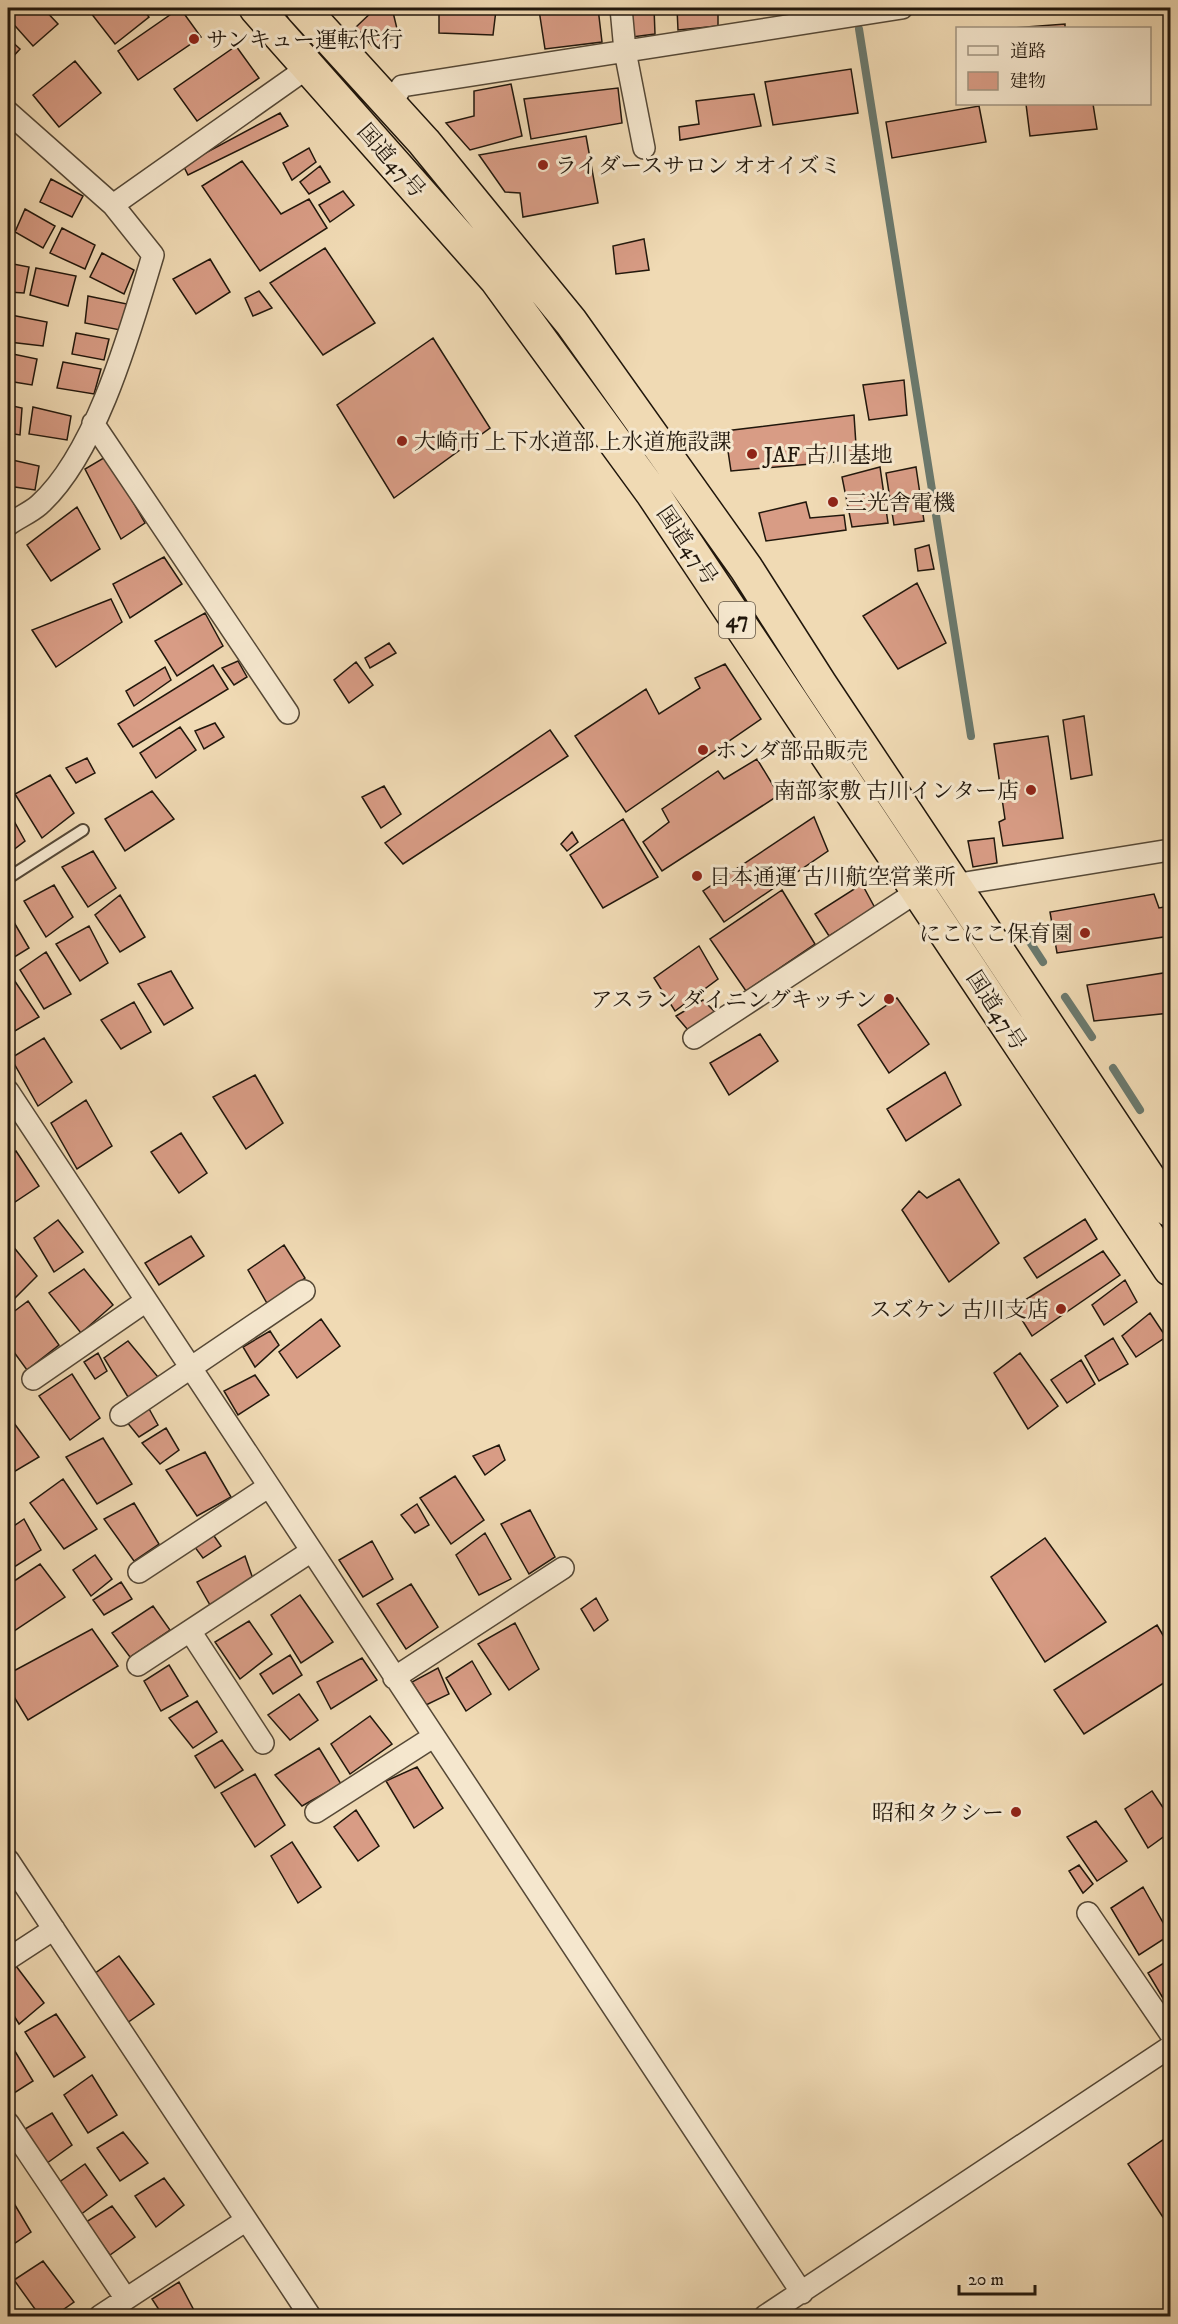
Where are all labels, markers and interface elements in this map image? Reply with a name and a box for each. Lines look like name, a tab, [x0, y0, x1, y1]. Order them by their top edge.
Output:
place label: サンキュー運転代行	[206, 27, 403, 54]
legend	[956, 27, 1151, 105]
marker: サンキュー運転代行	[187, 32, 201, 46]
text: 道路	[1010, 41, 1046, 63]
text: 建物	[1010, 71, 1046, 93]
street label: 国道47号	[351, 118, 430, 204]
place label: ライダースサロン オオイズミ	[555, 153, 842, 180]
marker: ライダースサロン オオイズミ	[536, 158, 550, 172]
place label: 大崎市 上下水道部 上水道施設課	[414, 429, 731, 456]
marker: 大崎市 上下水道部 上水道施設課	[395, 434, 409, 448]
place label: JAF 古川基地	[762, 442, 893, 469]
marker: JAF 古川基地	[745, 447, 759, 461]
place label: 三光舎電機	[845, 490, 955, 517]
marker: 三光舎電機	[826, 495, 840, 509]
street label: 国道47号	[651, 501, 723, 591]
road number: 47	[719, 602, 755, 638]
place label: ホンダ部品販売	[715, 738, 868, 765]
marker: ホンダ部品販売	[696, 743, 710, 757]
place label: 南部家敷 古川インター店	[773, 778, 1019, 805]
marker: 南部家敷 古川インター店	[1024, 783, 1038, 797]
place label: 日本通運 古川航空営業所	[709, 864, 956, 891]
marker: 日本通運 古川航空営業所	[690, 869, 704, 883]
place label: にこにこ保育園	[919, 921, 1073, 948]
marker: にこにこ保育園	[1078, 926, 1092, 940]
street label: 国道47号	[960, 966, 1031, 1056]
place label: アスラン ダイニングキッチン	[590, 987, 877, 1014]
marker: アスラン ダイニングキッチン	[882, 992, 896, 1006]
place label: スズケン 古川支店	[869, 1297, 1049, 1324]
marker: スズケン 古川支店	[1054, 1302, 1068, 1316]
place label: 昭和タクシー	[872, 1800, 1004, 1827]
marker: 昭和タクシー	[1009, 1805, 1023, 1819]
scale bar	[959, 2258, 1036, 2296]
text: 20 m	[968, 2269, 1004, 2291]

